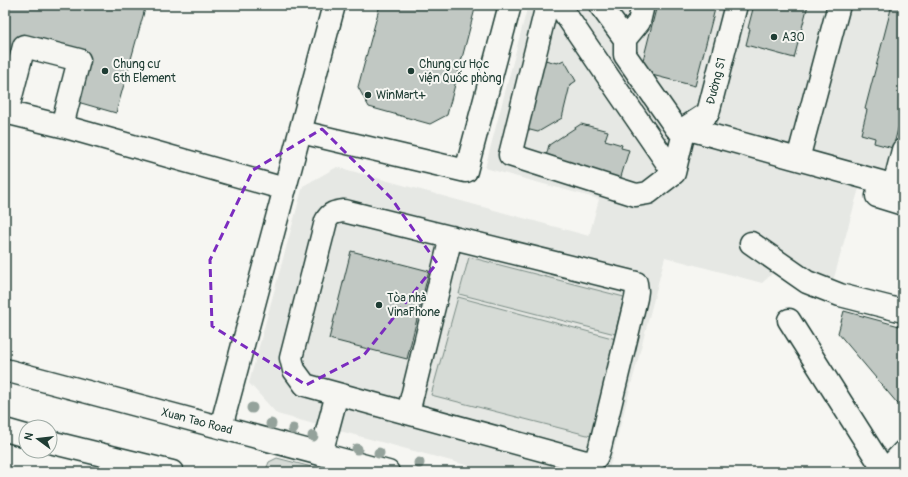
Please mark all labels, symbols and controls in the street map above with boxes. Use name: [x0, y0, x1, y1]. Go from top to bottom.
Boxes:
place label: A30: [782, 30, 805, 45]
marker: A30: [769, 32, 779, 42]
street label: Đường S1: [703, 56, 730, 106]
place label: Chung cư 6th Element: [113, 57, 176, 86]
place label: Chung cư Học viện Quốc phòng: [418, 57, 502, 86]
marker: Chung cư 6th Element: [100, 66, 110, 76]
marker: Chung cư Học viện Quốc phòng: [406, 66, 416, 76]
place label: WinMart+: [376, 88, 426, 103]
marker: WinMart+: [363, 90, 373, 100]
place label: Tòa nhà VinaPhone: [387, 291, 440, 320]
marker: Tòa nhà VinaPhone: [374, 300, 384, 310]
street label: Xuan Tao Road: [160, 405, 234, 438]
north arrow: [18, 419, 58, 459]
text: N: [22, 431, 36, 442]

